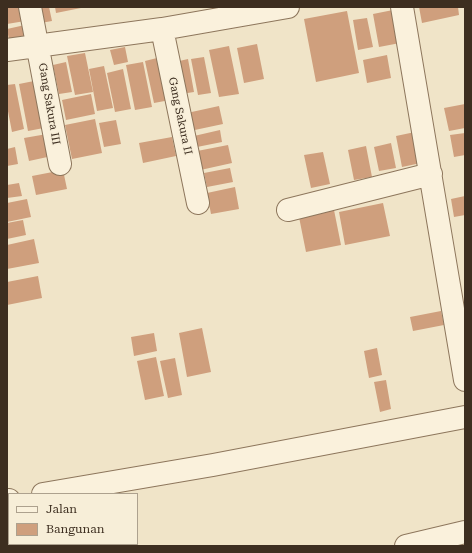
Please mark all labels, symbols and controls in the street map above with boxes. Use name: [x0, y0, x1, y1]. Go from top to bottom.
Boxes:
street label: Gang Sakura III: [35, 62, 63, 146]
street label: Gang Sakura II: [165, 76, 195, 156]
legend: [8, 493, 138, 545]
text: Jalan: [46, 502, 77, 516]
text: Bangunan: [46, 522, 105, 536]

